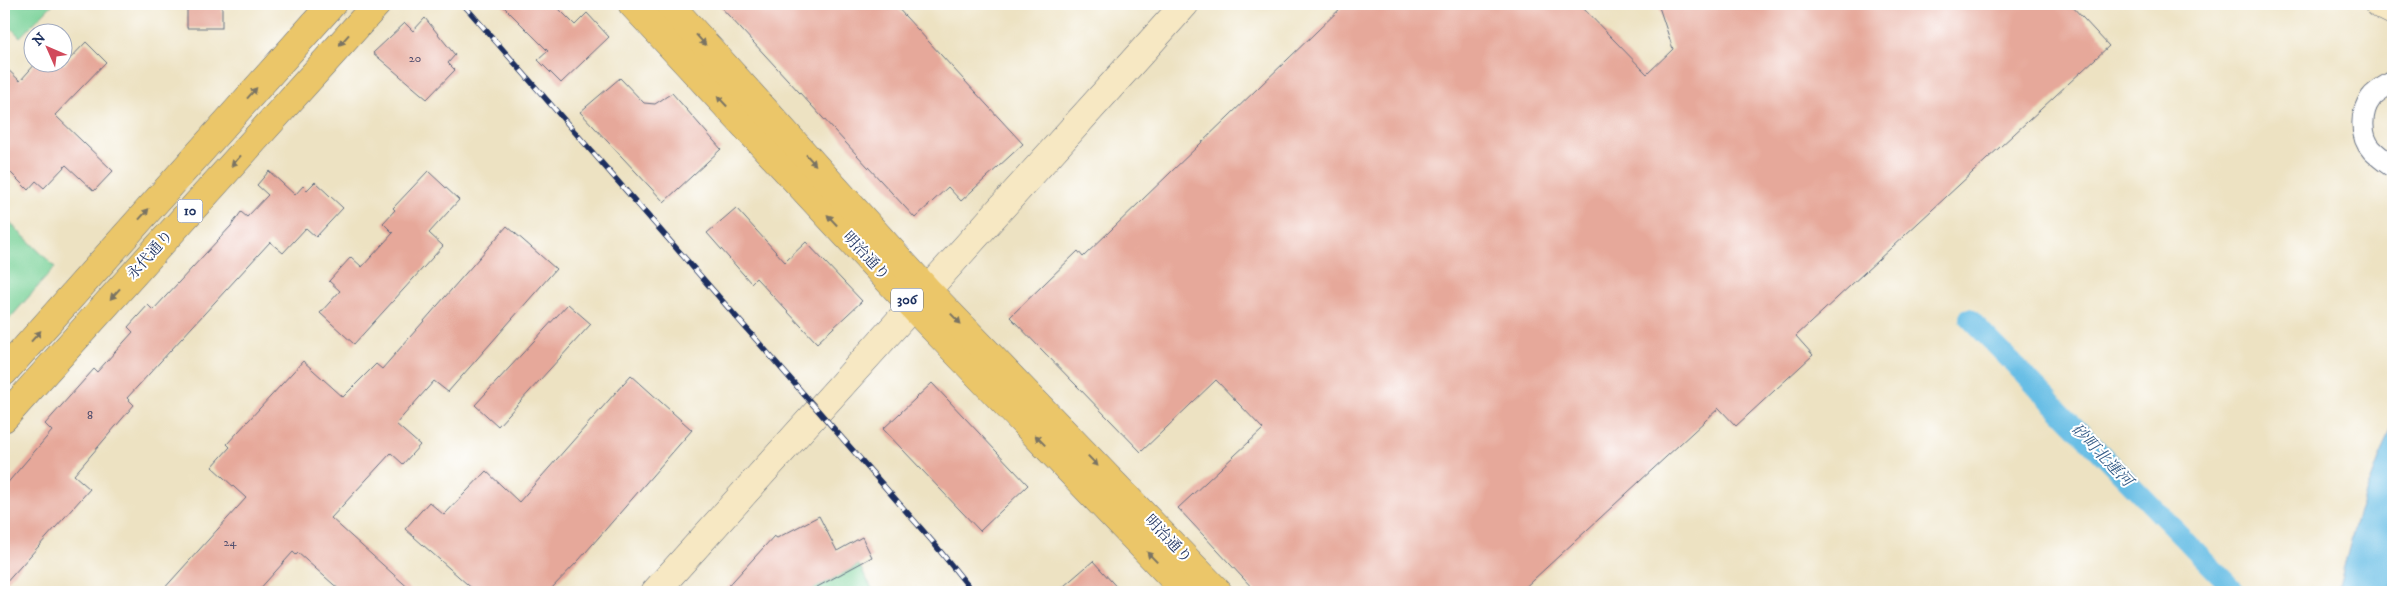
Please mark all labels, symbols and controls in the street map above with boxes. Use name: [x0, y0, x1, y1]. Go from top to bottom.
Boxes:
north arrow: [22, 22, 72, 72]
text: N: [29, 29, 50, 50]
one-way arrow: [339, 33, 350, 46]
one-way arrow: [695, 33, 707, 45]
house number: 20: [409, 51, 421, 66]
one-way arrow: [246, 87, 257, 99]
one-way arrow: [716, 95, 728, 107]
one-way arrow: [230, 154, 242, 166]
one-way arrow: [805, 154, 816, 167]
road number: 10: [178, 200, 202, 222]
one-way arrow: [138, 209, 150, 221]
one-way arrow: [826, 214, 838, 226]
street label: 永代通り: [123, 226, 177, 284]
street label: 明治通り: [839, 228, 893, 284]
one-way arrow: [109, 288, 121, 300]
road number: 306: [891, 288, 923, 312]
one-way arrow: [949, 313, 961, 325]
one-way arrow: [30, 330, 42, 342]
house number: 8: [87, 408, 93, 423]
water label: 砂町北運河: [2067, 419, 2139, 493]
one-way arrow: [1034, 434, 1046, 446]
one-way arrow: [1087, 455, 1099, 467]
street label: 明治通り: [1140, 511, 1196, 567]
house number: 24: [224, 535, 237, 550]
one-way arrow: [1146, 551, 1158, 563]

